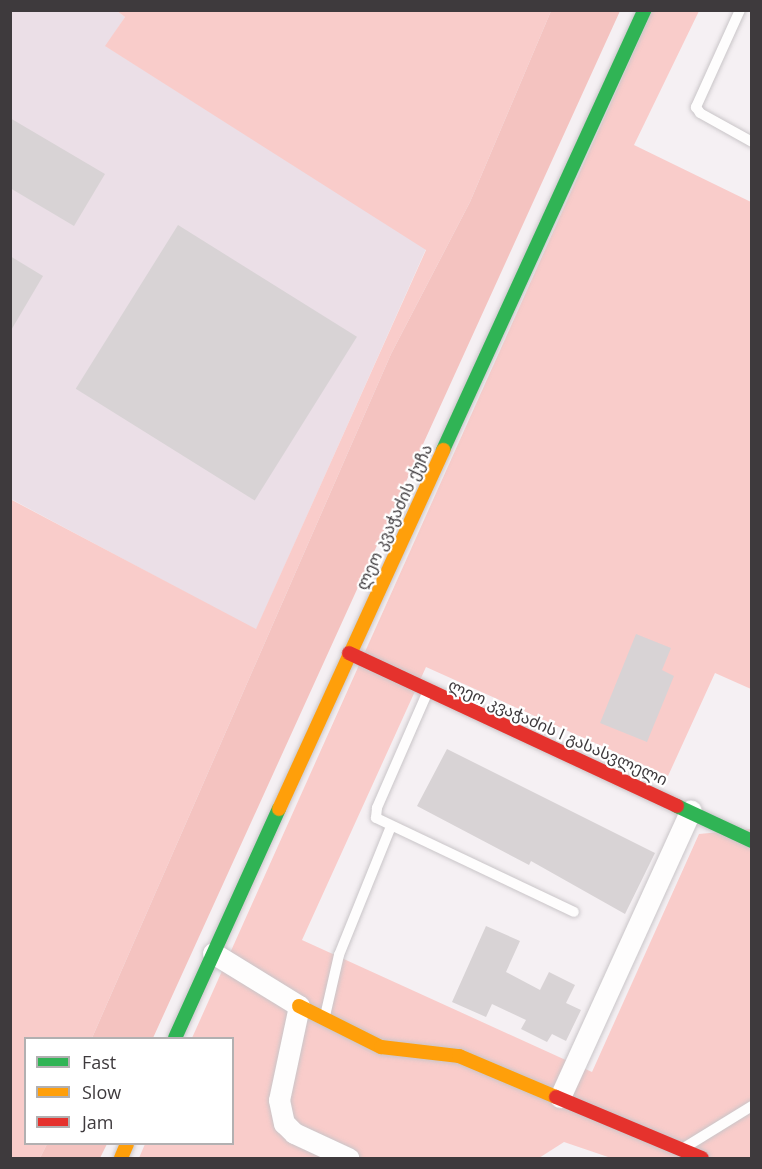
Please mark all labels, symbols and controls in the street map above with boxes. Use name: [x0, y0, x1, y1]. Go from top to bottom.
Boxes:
street label: ლეო კვაჭაძის ქუჩა: [352, 441, 436, 593]
street label: ლეო კვაჭაძის I გასასვლელი: [445, 675, 671, 789]
legend: [24, 1037, 234, 1145]
text: Fast: [82, 1050, 116, 1074]
text: Slow: [82, 1080, 121, 1104]
text: Jam: [82, 1110, 114, 1134]

